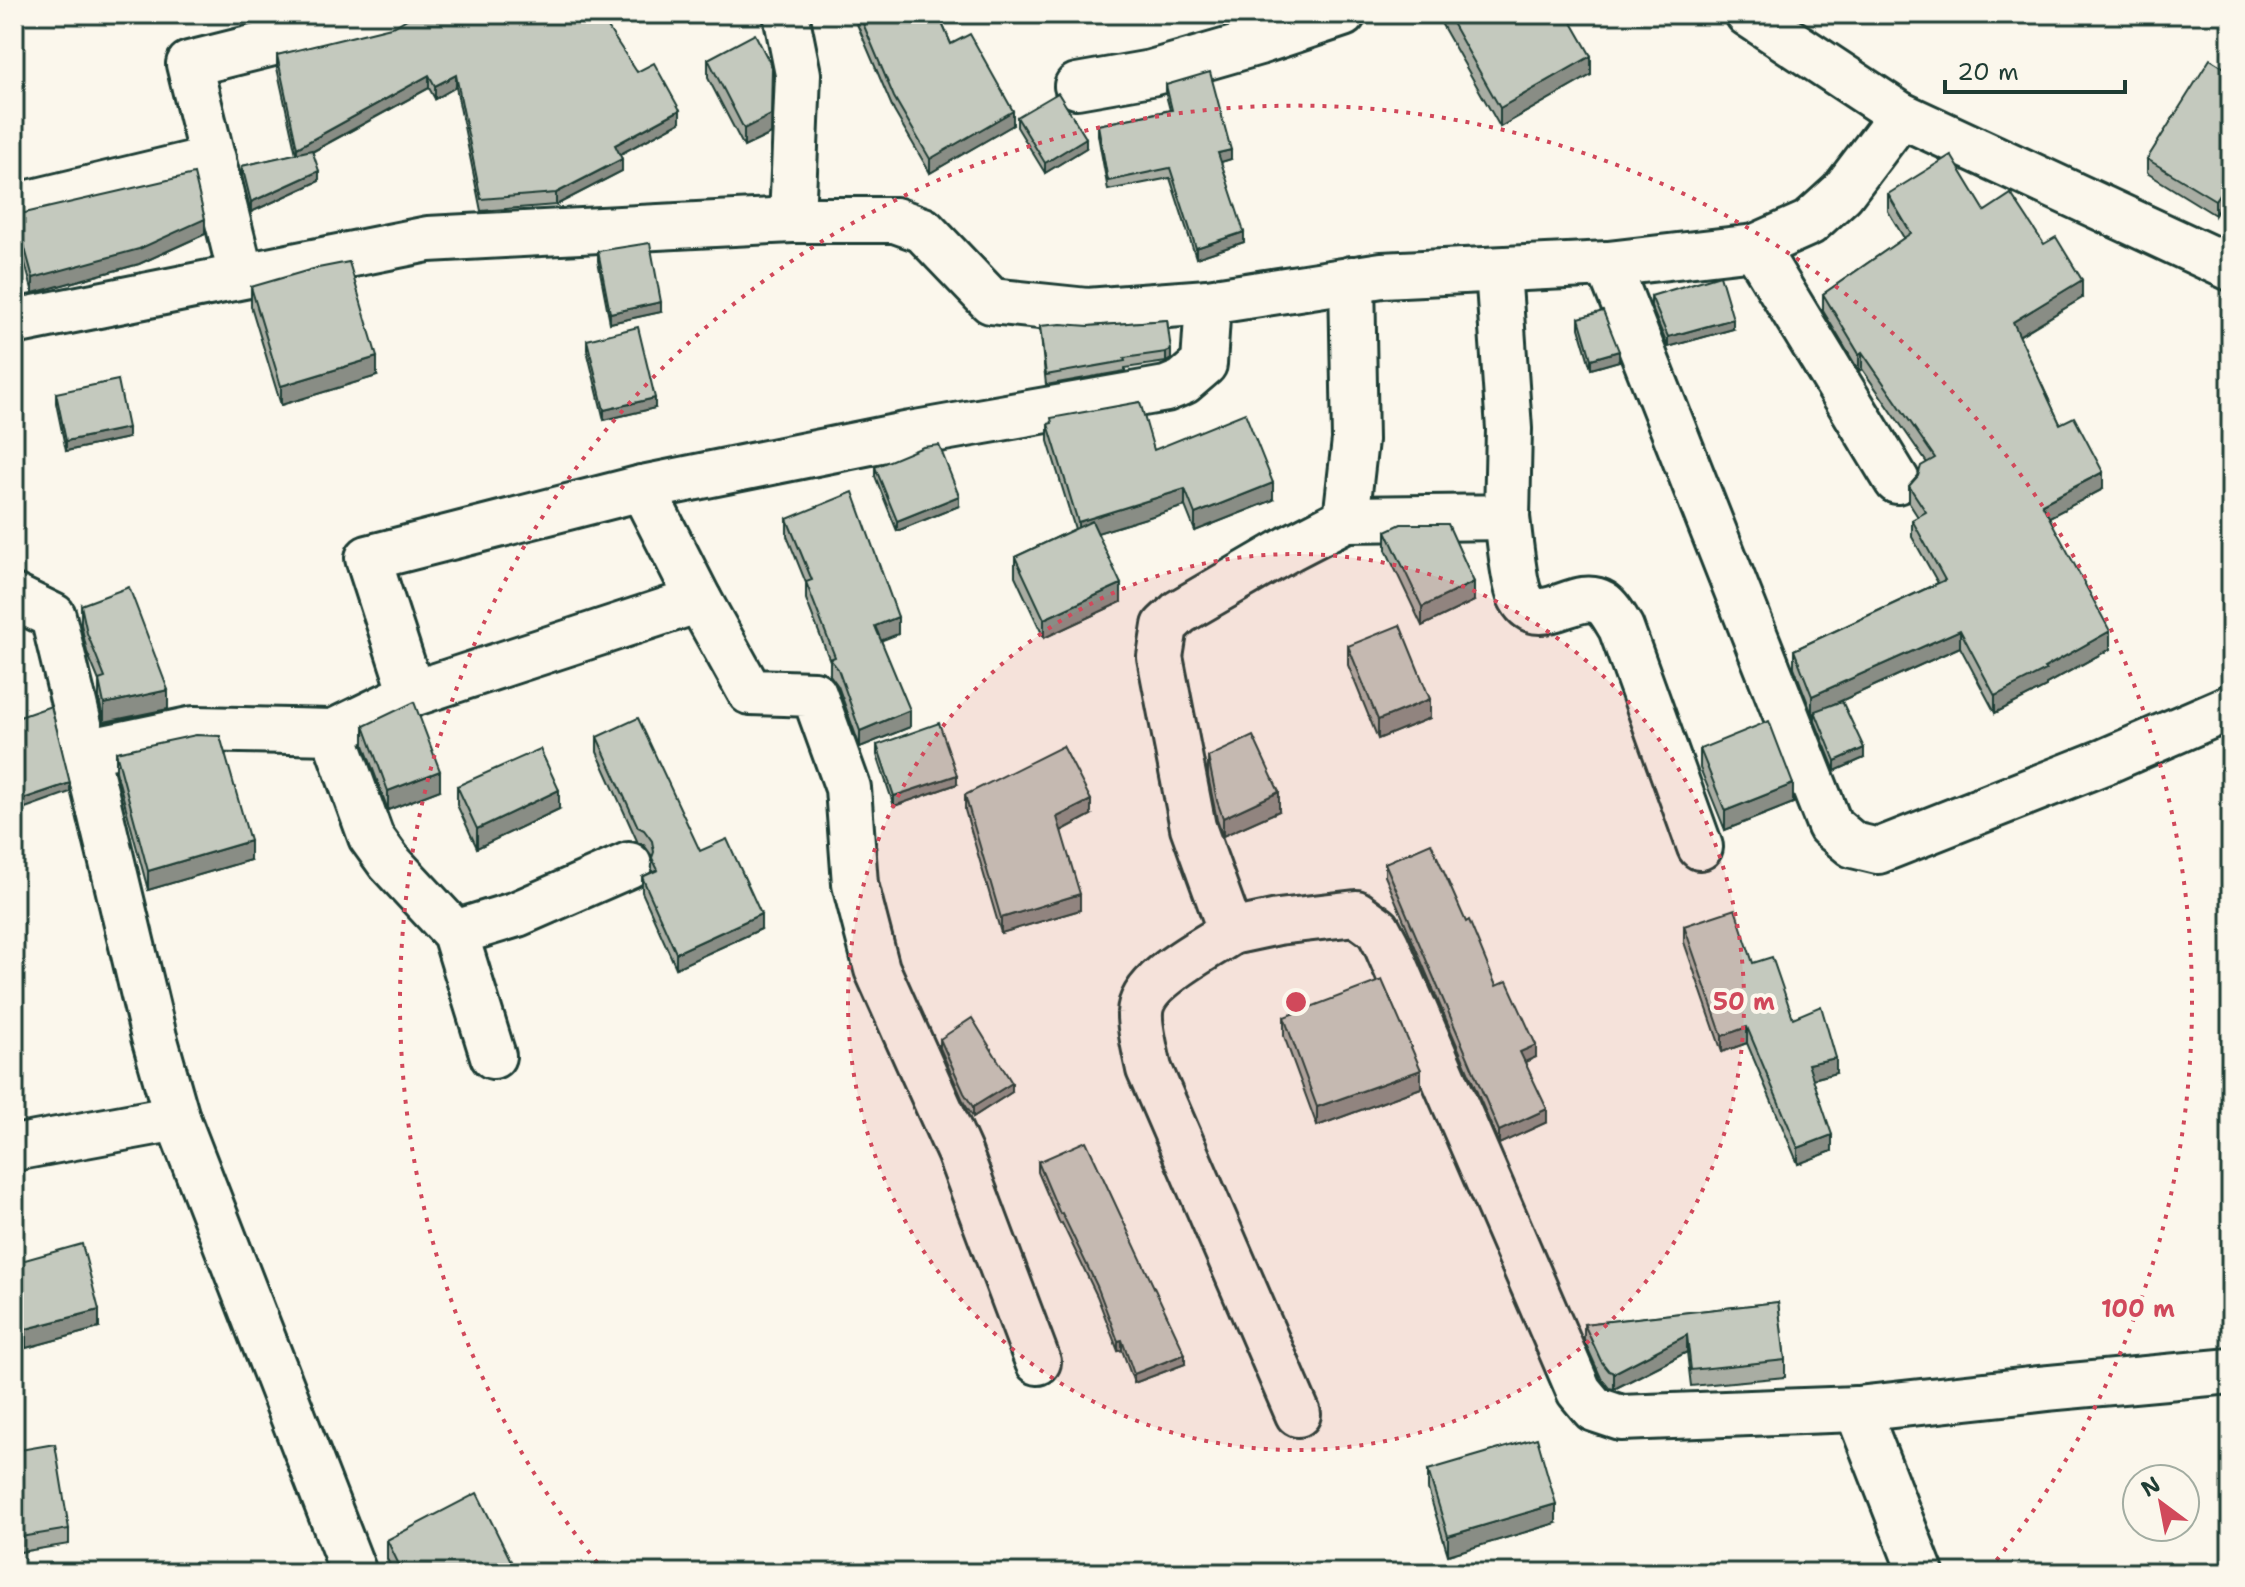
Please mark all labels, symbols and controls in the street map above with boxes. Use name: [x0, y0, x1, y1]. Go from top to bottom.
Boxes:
scale bar: [1945, 44, 2125, 94]
text: 20 m: [1957, 56, 2019, 88]
text: 50 m: [1713, 986, 1775, 1018]
centre of rings: [1282, 988, 1310, 1016]
text: 100 m: [2101, 1293, 2175, 1325]
north arrow: [2121, 1463, 2201, 1543]
text: N: [2136, 1470, 2166, 1503]

